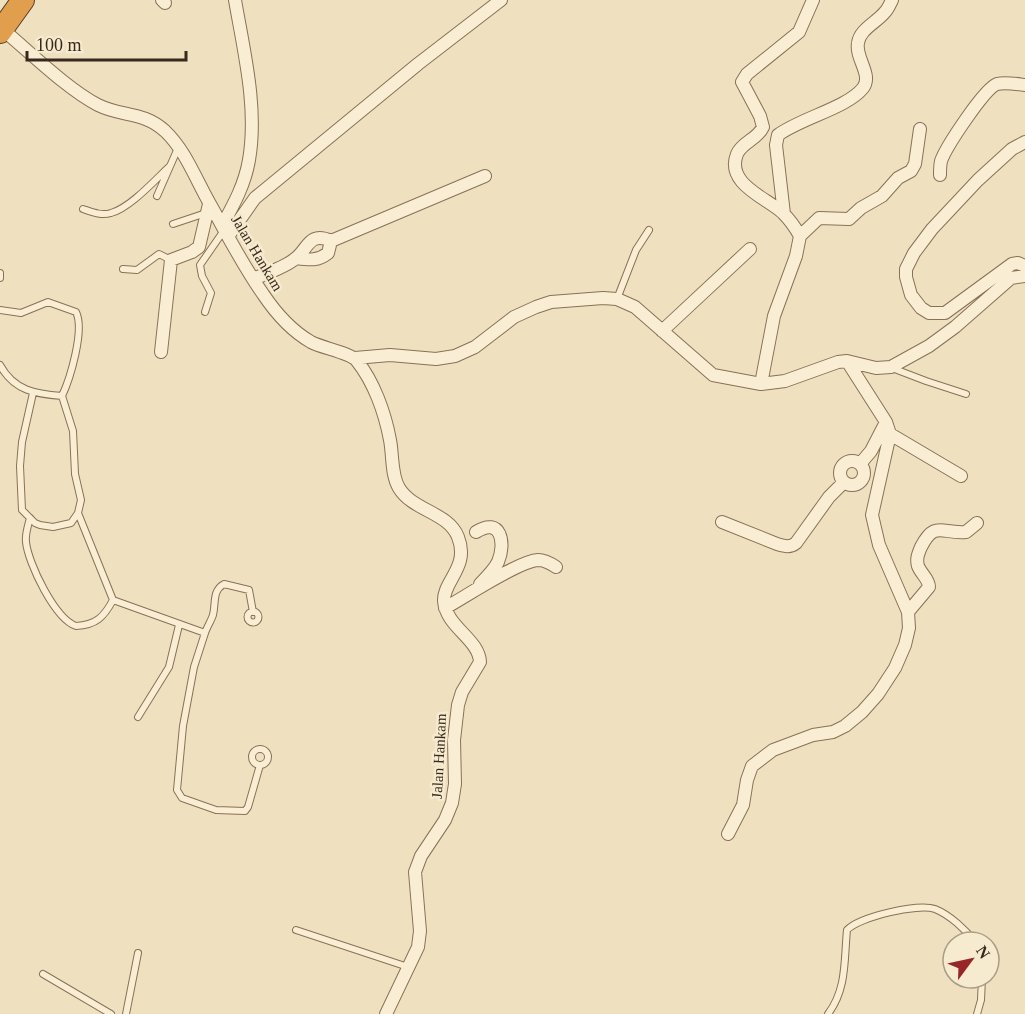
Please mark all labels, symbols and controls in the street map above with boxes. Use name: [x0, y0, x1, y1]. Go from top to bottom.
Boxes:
scale bar: [27, 24, 186, 62]
text: 100 m: [36, 35, 82, 55]
street label: Jalan Hankam: [228, 212, 286, 294]
street label: Jalan Hankam: [429, 713, 449, 799]
north arrow: [941, 930, 1001, 990]
text: N: [973, 943, 994, 962]

